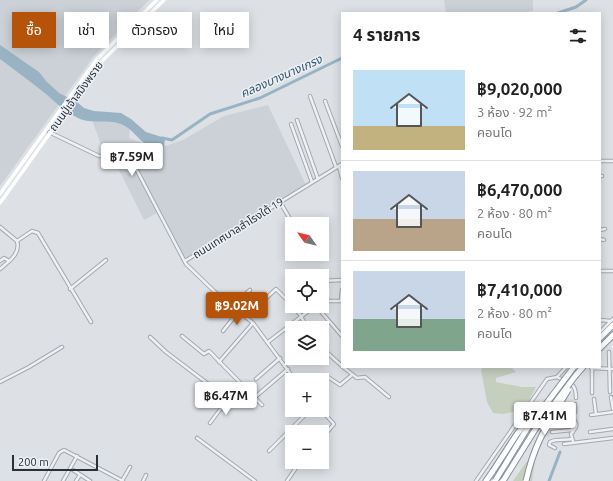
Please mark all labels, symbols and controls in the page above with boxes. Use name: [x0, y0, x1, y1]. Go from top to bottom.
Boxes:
chip: ซื้อ: [12, 12, 56, 48]
chip: เช่า: [64, 12, 109, 48]
chip: ตัวกรอง: [117, 12, 192, 48]
chip: ใหม่: [200, 12, 249, 48]
text: 4 รายการ: [353, 25, 420, 44]
icon: filters: [567, 25, 589, 47]
water label: คลองบางนางเกรง: [238, 52, 324, 100]
street label: ถนนปู่เจ้าสมิงพราย: [47, 59, 106, 134]
text: ฿9,020,000: [477, 79, 562, 98]
icon: home: [385, 86, 433, 134]
text: 3 ห้อง · 92 m²: [477, 105, 552, 119]
text: คอนโด: [477, 125, 512, 139]
pin: ฿7.59M: [99, 143, 165, 177]
text: ฿7.59M: [110, 149, 154, 163]
text: ฿6,470,000: [477, 180, 562, 199]
icon: home: [385, 187, 433, 235]
street label: ถนนเทศบาลสำโรงใต้ 19: [190, 195, 286, 261]
text: 2 ห้อง · 80 m²: [477, 206, 552, 220]
north arrow: [285, 217, 329, 261]
map controls: [285, 217, 329, 469]
text: คอนโด: [477, 226, 512, 240]
button: locate: [285, 269, 329, 313]
text: ฿7,410,000: [477, 280, 562, 299]
icon: home: [385, 287, 433, 335]
pin: ฿9.02M: [204, 292, 270, 326]
text: ฿9.02M: [215, 298, 259, 312]
text: 2 ห้อง · 80 m²: [477, 306, 552, 320]
button: layers: [285, 321, 329, 365]
text: คอนโด: [477, 326, 512, 340]
button: +: [285, 373, 329, 417]
pin: ฿6.47M: [193, 382, 259, 416]
text: ฿6.47M: [204, 388, 248, 402]
pin: ฿7.41M: [512, 402, 578, 436]
text: ฿7.41M: [523, 408, 567, 422]
button: −: [285, 425, 329, 469]
scale bar: [12, 453, 98, 472]
text: 200 m: [18, 456, 49, 468]

